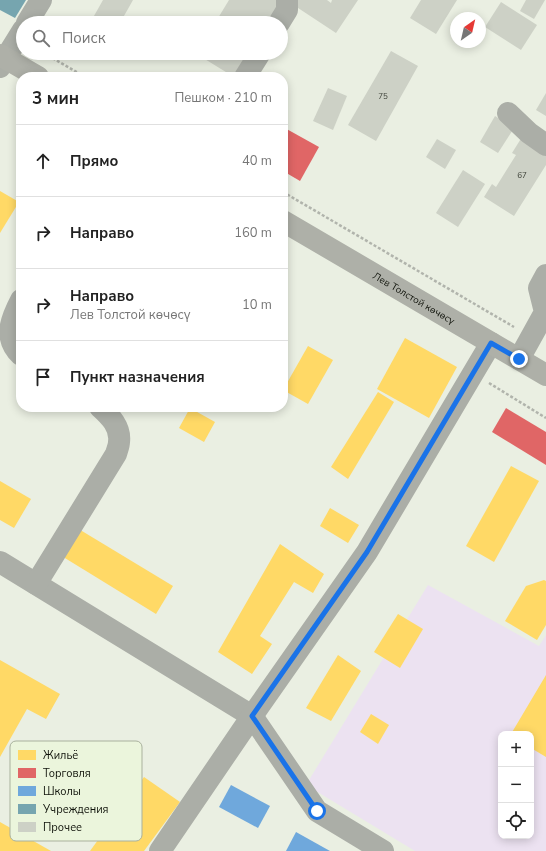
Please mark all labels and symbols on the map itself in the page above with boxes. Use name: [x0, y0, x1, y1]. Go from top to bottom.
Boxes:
north arrow: [450, 12, 486, 48]
house number: 75: [378, 91, 388, 102]
house number: 67: [517, 170, 527, 181]
street label: Лев Толстой көчөсү: [370, 269, 458, 329]
route end: [510, 350, 528, 368]
legend: [10, 741, 142, 841]
text: Жильё: [43, 748, 78, 763]
text: Торговля: [43, 766, 91, 781]
text: Школы: [43, 784, 81, 799]
text: Учреждения: [42, 802, 109, 817]
route start: [308, 802, 326, 820]
text: Прочее: [43, 820, 82, 835]

